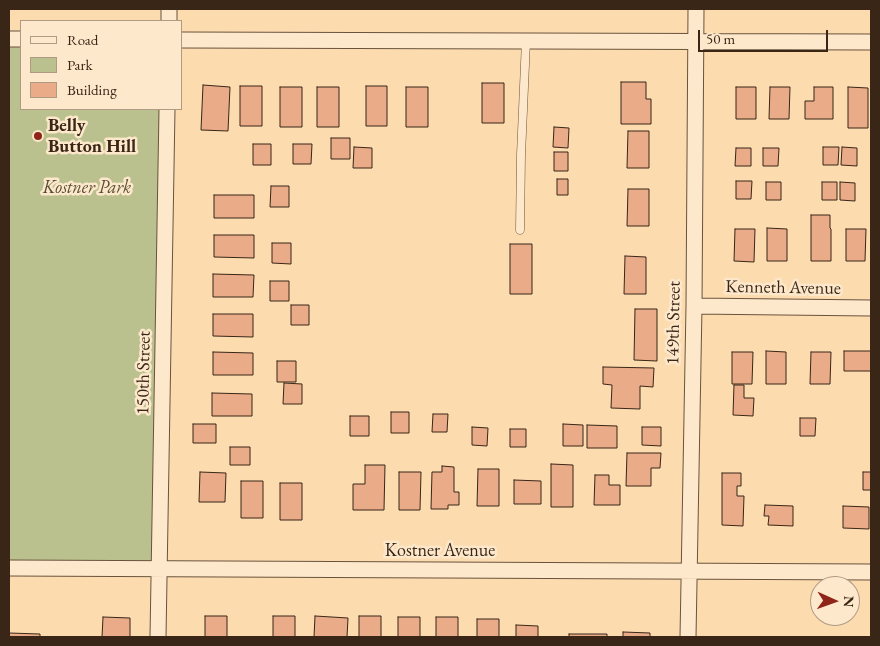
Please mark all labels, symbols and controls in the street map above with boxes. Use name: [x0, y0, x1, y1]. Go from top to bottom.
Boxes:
legend: [20, 20, 182, 110]
scale bar: [700, 20, 830, 52]
text: 50 m: [706, 29, 735, 48]
text: Road: [67, 30, 98, 49]
text: Park: [67, 55, 93, 74]
text: Building: [67, 80, 117, 99]
place label: Belly Button Hill: [48, 115, 136, 158]
marker: Belly Button Hill: [32, 130, 44, 142]
park label: Kostner Park: [43, 177, 131, 199]
street label: Kenneth Avenue: [725, 276, 841, 300]
street label: 149th Street: [662, 281, 686, 365]
street label: 150th Street: [132, 331, 156, 415]
street label: Kostner Avenue: [385, 540, 495, 562]
north arrow: [810, 576, 860, 626]
text: N: [840, 596, 858, 607]

